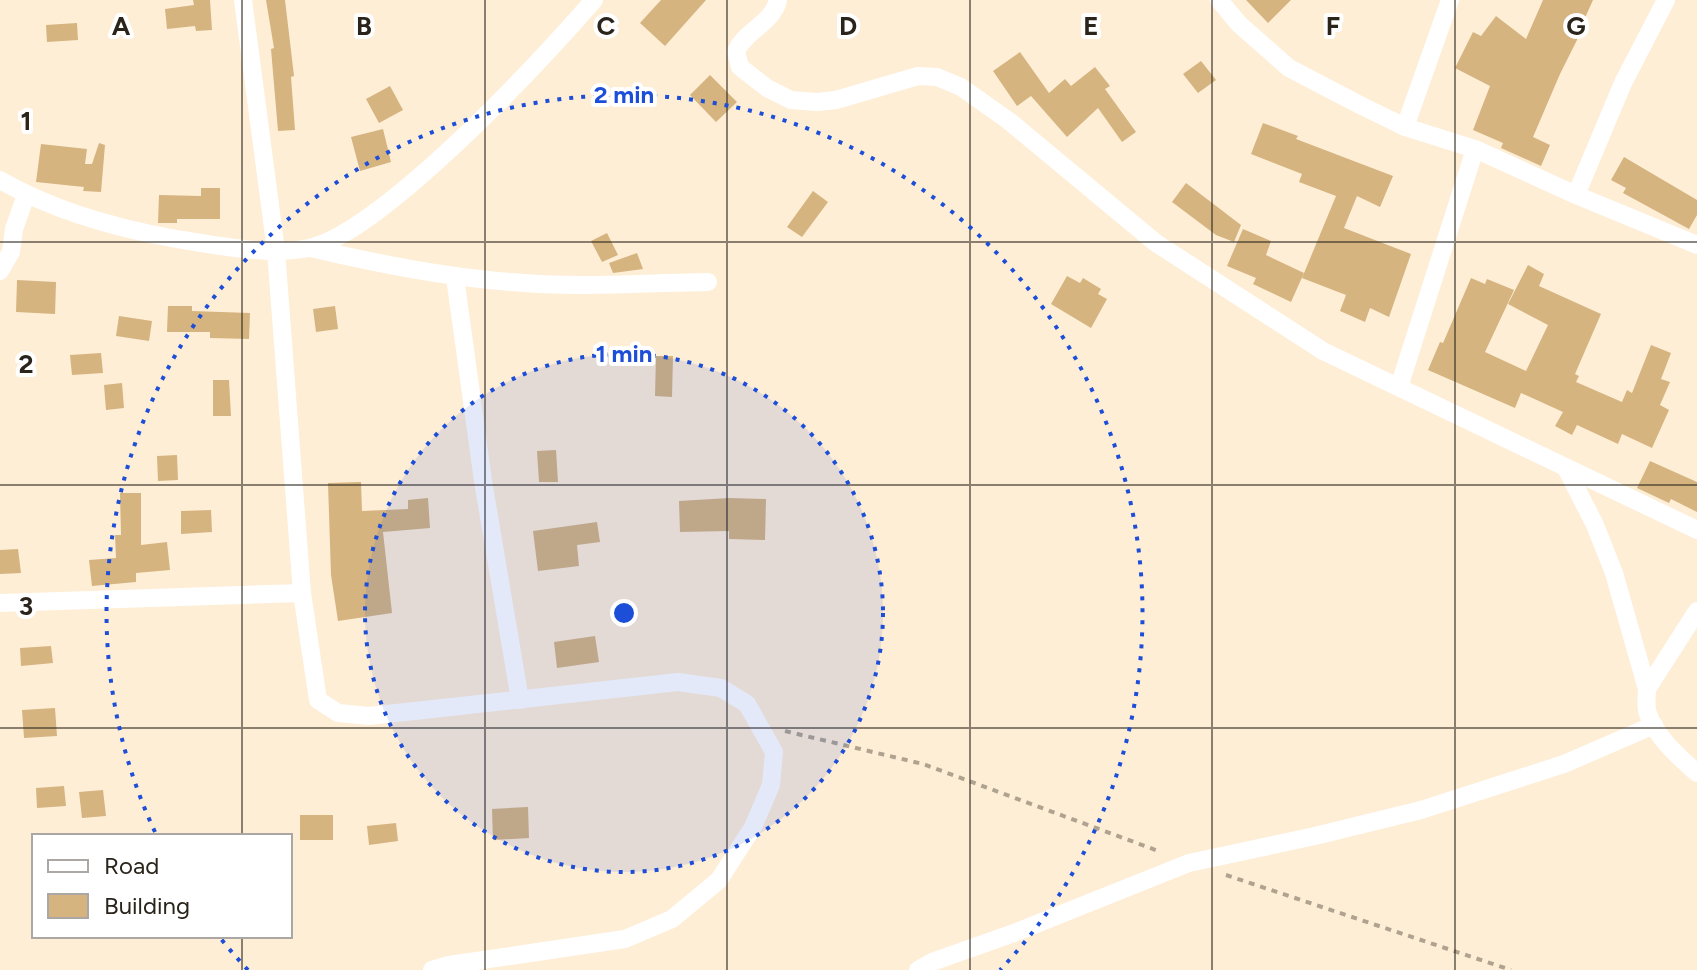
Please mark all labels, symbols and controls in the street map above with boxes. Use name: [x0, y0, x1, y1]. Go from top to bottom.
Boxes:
text: A: [112, 10, 131, 42]
text: B: [356, 10, 372, 42]
text: C: [597, 10, 616, 42]
text: D: [839, 10, 857, 42]
text: E: [1083, 10, 1099, 42]
text: F: [1326, 10, 1340, 42]
text: G: [1566, 10, 1586, 42]
text: 2 min: [594, 80, 654, 109]
text: 1: [21, 105, 31, 137]
text: 1 min: [596, 339, 652, 368]
text: 2: [18, 348, 34, 380]
text: 3: [19, 590, 33, 622]
centre of rings: [610, 599, 638, 627]
legend: [32, 834, 292, 938]
text: Road: [104, 851, 159, 880]
text: Building: [104, 891, 190, 920]

